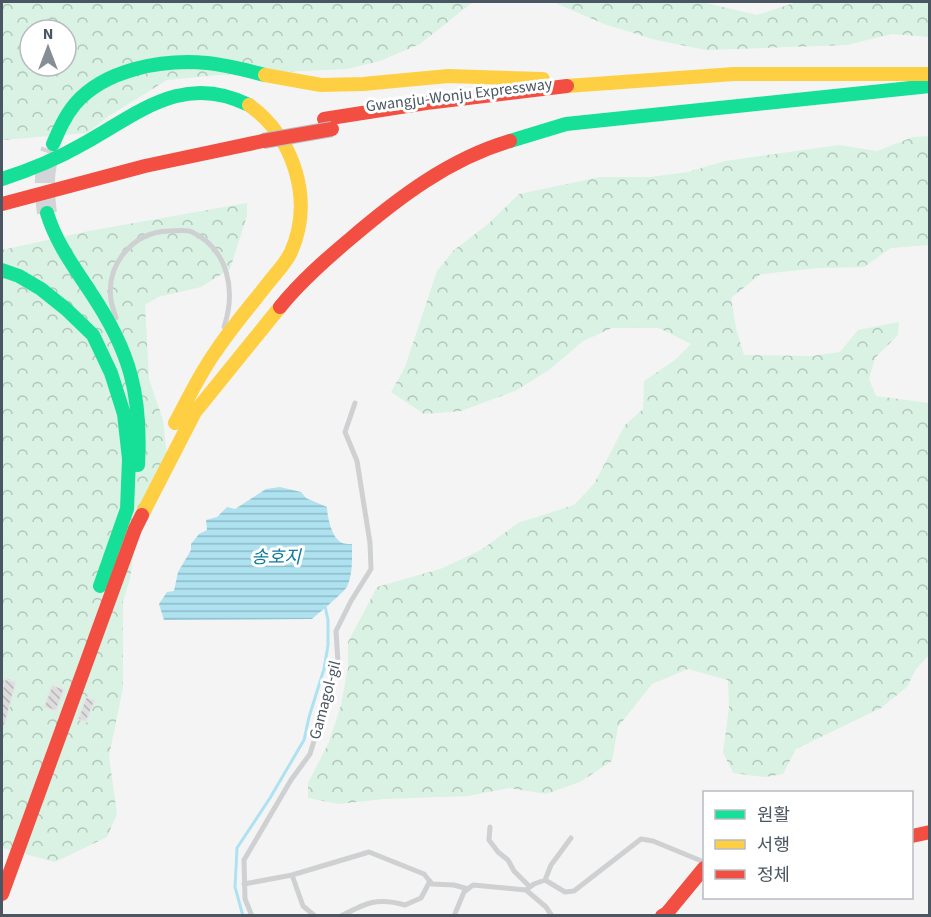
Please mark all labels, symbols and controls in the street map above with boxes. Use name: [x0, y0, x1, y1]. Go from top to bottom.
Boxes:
north arrow: [18, 18, 78, 78]
text: N: [43, 23, 53, 45]
street label: Gwangju-Wonju Expressway: [365, 73, 554, 117]
water label: 송호지: [251, 545, 302, 570]
street label: Gamagol-gil: [304, 658, 346, 742]
legend: [703, 791, 913, 899]
text: 원활: [757, 803, 790, 828]
text: 서행: [757, 833, 790, 858]
text: 정체: [757, 863, 790, 888]

